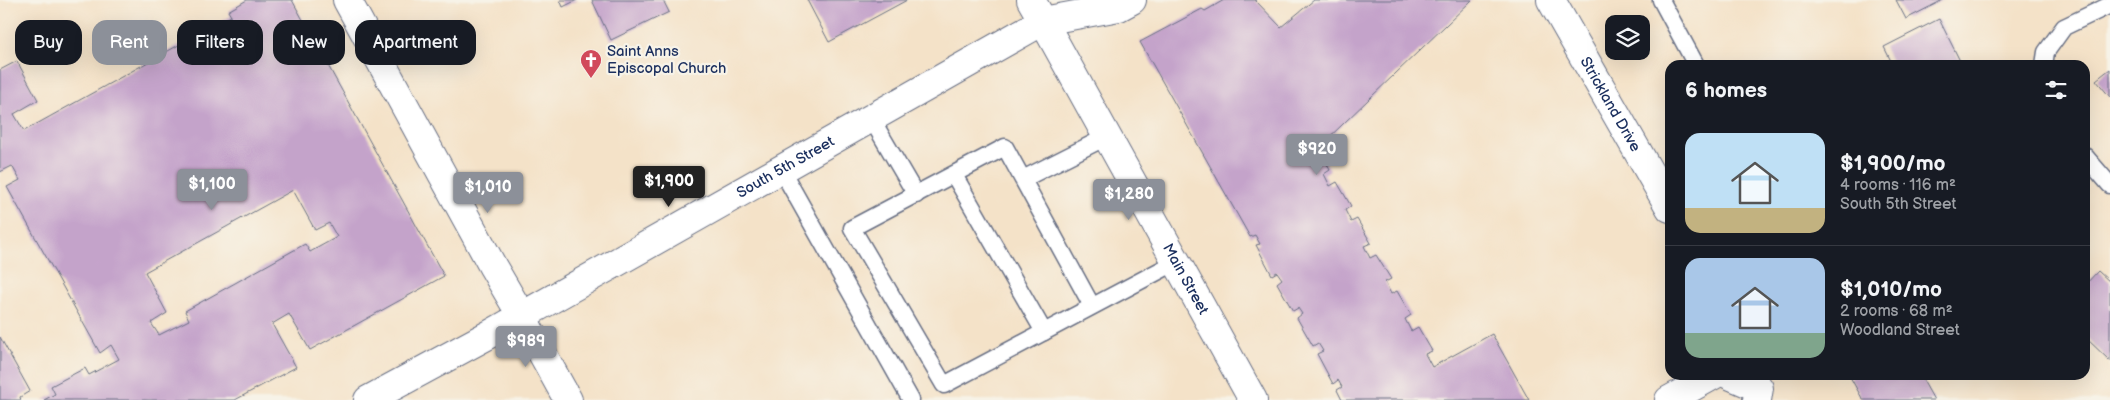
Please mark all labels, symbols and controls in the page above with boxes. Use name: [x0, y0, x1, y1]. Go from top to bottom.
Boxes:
map controls: [1605, 15, 1650, 60]
button: layers: [1605, 15, 1650, 60]
chip: Buy: [15, 20, 82, 65]
chip: Rent: [92, 20, 167, 65]
chip: Filters: [177, 20, 263, 65]
chip: New: [273, 20, 345, 65]
chip: Apartment: [355, 20, 476, 65]
place label: Saint Anns Episcopal Church: [607, 42, 726, 78]
church icon: Saint Anns Episcopal Church: [579, 48, 603, 79]
street label: Strickland Drive: [1576, 54, 1645, 155]
icon: filters: [2042, 76, 2070, 104]
text: 6 homes: [1685, 78, 1767, 103]
street label: South 5th Street: [733, 132, 838, 203]
pin: $920: [1287, 134, 1347, 176]
text: $920: [1297, 140, 1337, 159]
text: $1,900/mo: [1840, 151, 1946, 176]
icon: home: [1725, 153, 1785, 213]
pin: $1,900: [628, 166, 710, 208]
pin: $1,100: [171, 168, 253, 211]
pin: $1,010: [447, 172, 529, 214]
text: $1,900: [644, 172, 694, 191]
text: $1,100: [188, 175, 236, 194]
text: 4 rooms · 116 m²: [1840, 176, 1956, 195]
text: $1,010: [464, 178, 512, 197]
pin: $1,280: [1088, 178, 1170, 221]
text: $1,280: [1104, 185, 1154, 204]
text: South 5th Street: [1840, 195, 1956, 214]
street label: Main Street: [1158, 240, 1213, 318]
text: $1,010/mo: [1840, 277, 1942, 302]
icon: home: [1725, 278, 1785, 338]
text: 2 rooms · 68 m²: [1840, 302, 1953, 321]
text: Woodland Street: [1840, 321, 1960, 340]
pin: $989: [496, 326, 556, 368]
text: $989: [507, 332, 545, 351]

